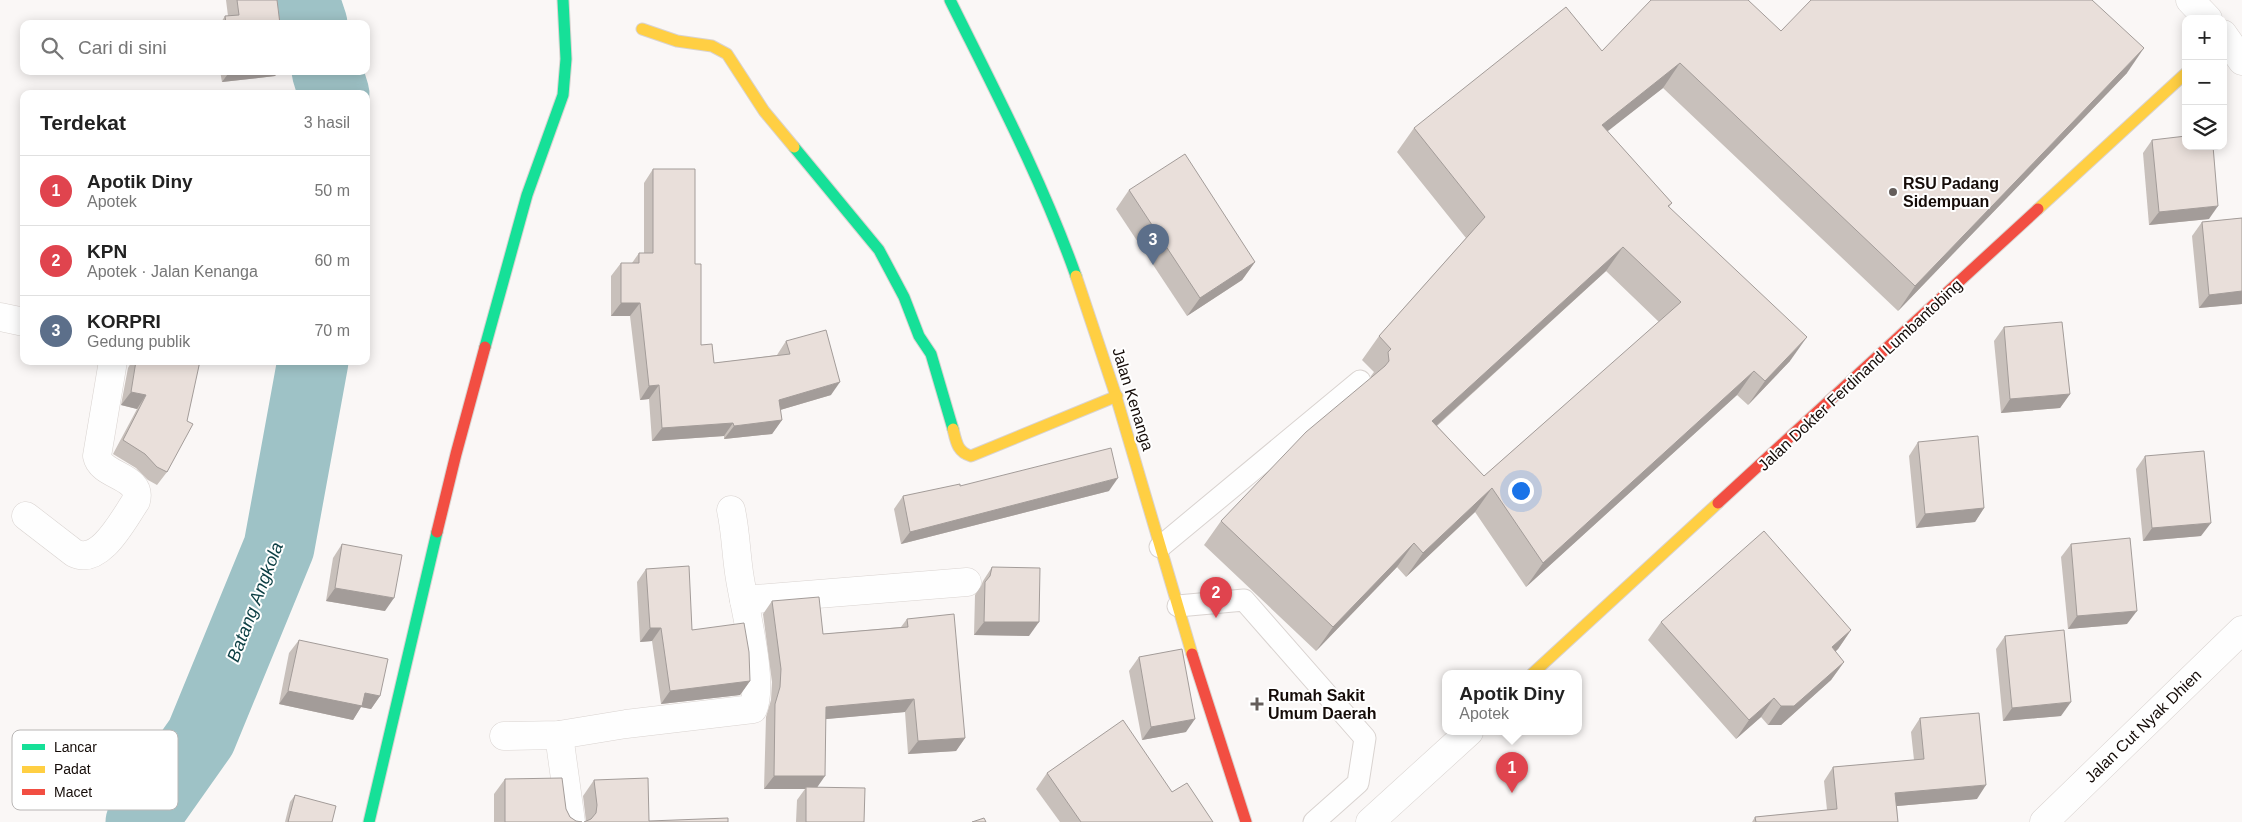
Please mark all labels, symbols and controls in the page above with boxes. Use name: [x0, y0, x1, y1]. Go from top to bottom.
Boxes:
map controls: [2182, 15, 2227, 150]
button: +: [2182, 15, 2227, 60]
search box: [20, 20, 370, 75]
icon: search: [38, 34, 66, 62]
text: Cari di sini: [78, 37, 167, 58]
button: −: [2182, 60, 2227, 105]
button: layers: [2182, 105, 2227, 150]
text: Terdekat: [40, 111, 126, 134]
text: 3 hasil: [304, 114, 350, 131]
text: Apotik Diny: [87, 171, 193, 192]
place label: RSU Padang Sidempuan: [1903, 175, 1999, 210]
text: 1: [52, 182, 60, 199]
text: 50 m: [314, 182, 350, 199]
marker: RSU Padang Sidempuan: [1887, 186, 1899, 198]
text: Apotek: [87, 193, 137, 210]
pin: 3: [1137, 224, 1169, 265]
text: KPN: [87, 241, 127, 262]
text: 2: [52, 252, 60, 269]
text: 60 m: [314, 252, 350, 269]
text: Apotek · Jalan Kenanga: [87, 263, 258, 280]
street label: Jalan Dokter Ferdinand Lumbantobing: [1755, 276, 1965, 474]
text: KORPRI: [87, 311, 161, 332]
text: 3: [52, 322, 60, 339]
text: 70 m: [314, 322, 350, 339]
text: Gedung publik: [87, 333, 190, 350]
street label: Jalan Kenanga: [1109, 345, 1157, 453]
your location: [1508, 478, 1534, 504]
water label: Batang Angkola: [223, 539, 287, 665]
pin: 2: [1200, 577, 1232, 618]
street label: Jalan Cut Nyak Dhien: [2081, 666, 2205, 786]
popup: [1442, 670, 1582, 735]
text: Apotik Diny: [1459, 683, 1565, 704]
place label: Rumah Sakit Umum Daerah: [1268, 687, 1376, 722]
marker: Rumah Sakit Umum Daerah: [1250, 697, 1264, 711]
text: Apotek: [1459, 705, 1509, 722]
legend: [12, 730, 178, 810]
text: Lancar: [54, 739, 97, 755]
pin: 1: [1496, 752, 1528, 793]
text: Padat: [54, 761, 91, 777]
text: Macet: [54, 784, 92, 800]

